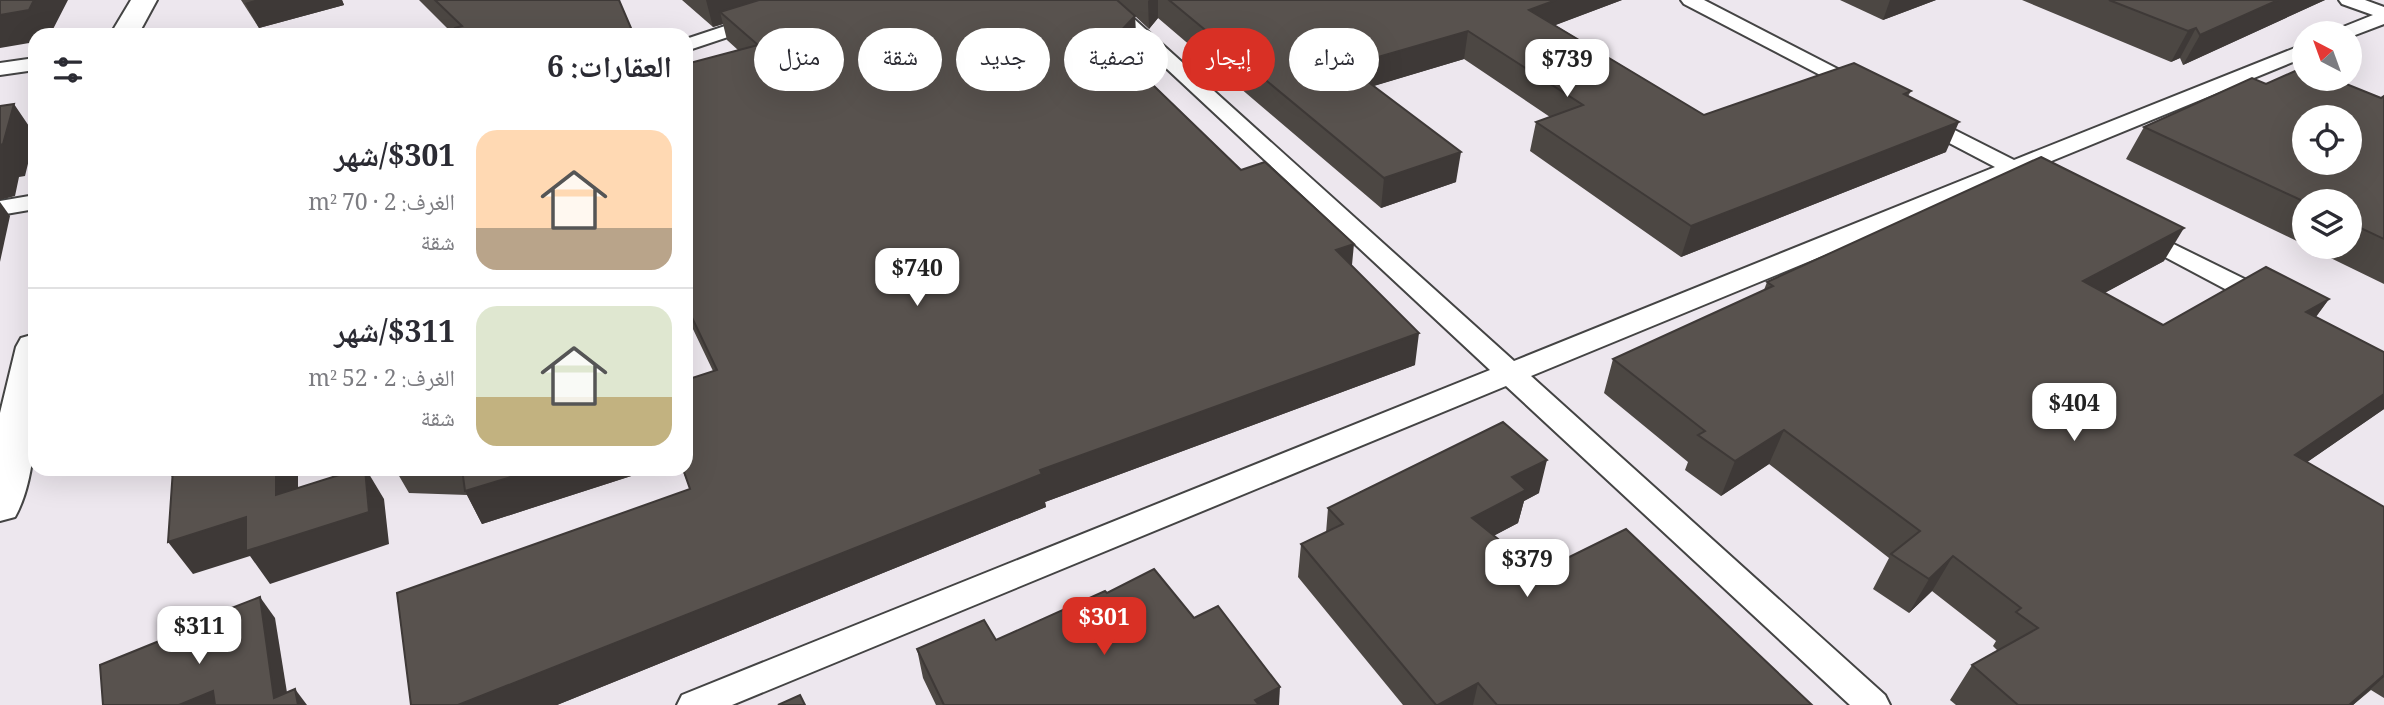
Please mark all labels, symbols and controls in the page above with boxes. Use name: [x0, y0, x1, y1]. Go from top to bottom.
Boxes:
north arrow: [2292, 21, 2362, 91]
map controls: [2292, 21, 2362, 259]
chip: منزل: [754, 28, 844, 91]
chip: شقة: [858, 28, 942, 91]
chip: جديد: [956, 28, 1050, 91]
chip: تصفية: [1064, 28, 1168, 91]
chip: إيجار: [1182, 28, 1275, 91]
chip: شراء: [1289, 28, 1379, 91]
pin: $739: [1526, 40, 1608, 99]
text: $739: [1541, 42, 1593, 82]
text: العقارات: 6: [547, 45, 672, 96]
icon: filters: [49, 51, 87, 89]
button: locate: [2292, 105, 2362, 175]
text: $301/شهر: [334, 134, 455, 185]
icon: home: [532, 158, 616, 242]
text: الغرف: 2 · 70 m²: [308, 185, 455, 225]
button: layers: [2292, 189, 2362, 259]
text: شقة: [421, 225, 455, 265]
pin: $740: [876, 248, 958, 308]
text: $740: [891, 251, 943, 291]
text: $311/شهر: [334, 310, 455, 361]
icon: home: [532, 334, 616, 418]
text: الغرف: 2 · 52 m²: [308, 361, 455, 401]
pin: $404: [2033, 384, 2115, 443]
text: $404: [2048, 386, 2100, 426]
text: شقة: [421, 401, 455, 441]
pin: $379: [1486, 540, 1568, 599]
text: $379: [1501, 542, 1553, 582]
pin: $301: [1063, 598, 1145, 657]
text: $301: [1078, 600, 1130, 640]
pin: $311: [158, 606, 240, 666]
text: $311: [173, 609, 225, 649]

